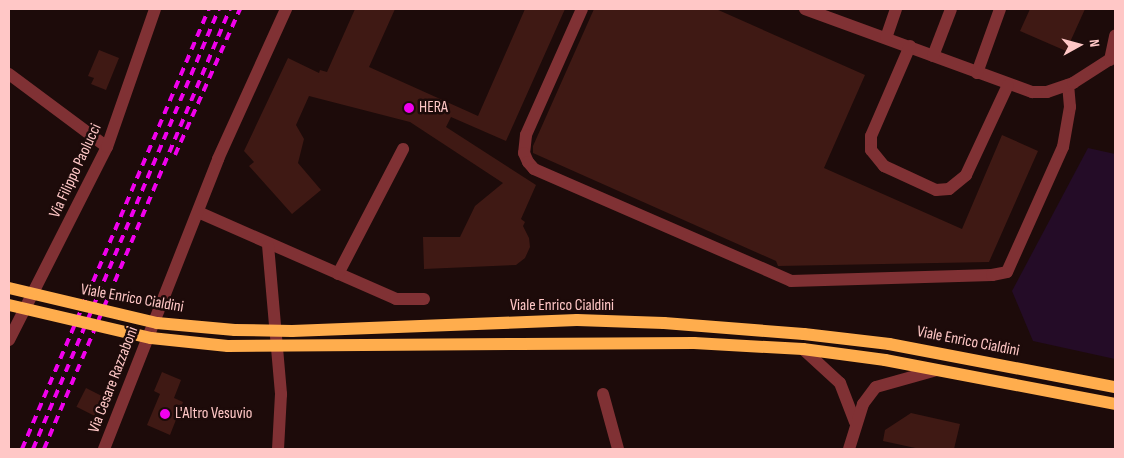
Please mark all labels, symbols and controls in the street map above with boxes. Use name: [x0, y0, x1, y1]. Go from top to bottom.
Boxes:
north arrow: [1054, 20, 1104, 70]
text: N: [1085, 38, 1103, 48]
place label: HERA: [419, 98, 448, 118]
marker: HERA: [403, 102, 415, 114]
street label: Via Filippo Paolucci: [46, 121, 106, 221]
street label: Viale Enrico Cialdini: [79, 281, 185, 317]
street label: Viale Enrico Cialdini: [510, 296, 614, 316]
street label: Viale Enrico Cialdini: [915, 323, 1021, 361]
street label: Via Cesare Razzaboni: [85, 324, 143, 436]
place label: L'Altro Vesuvio: [175, 404, 252, 424]
marker: L'Altro Vesuvio: [159, 408, 171, 420]

